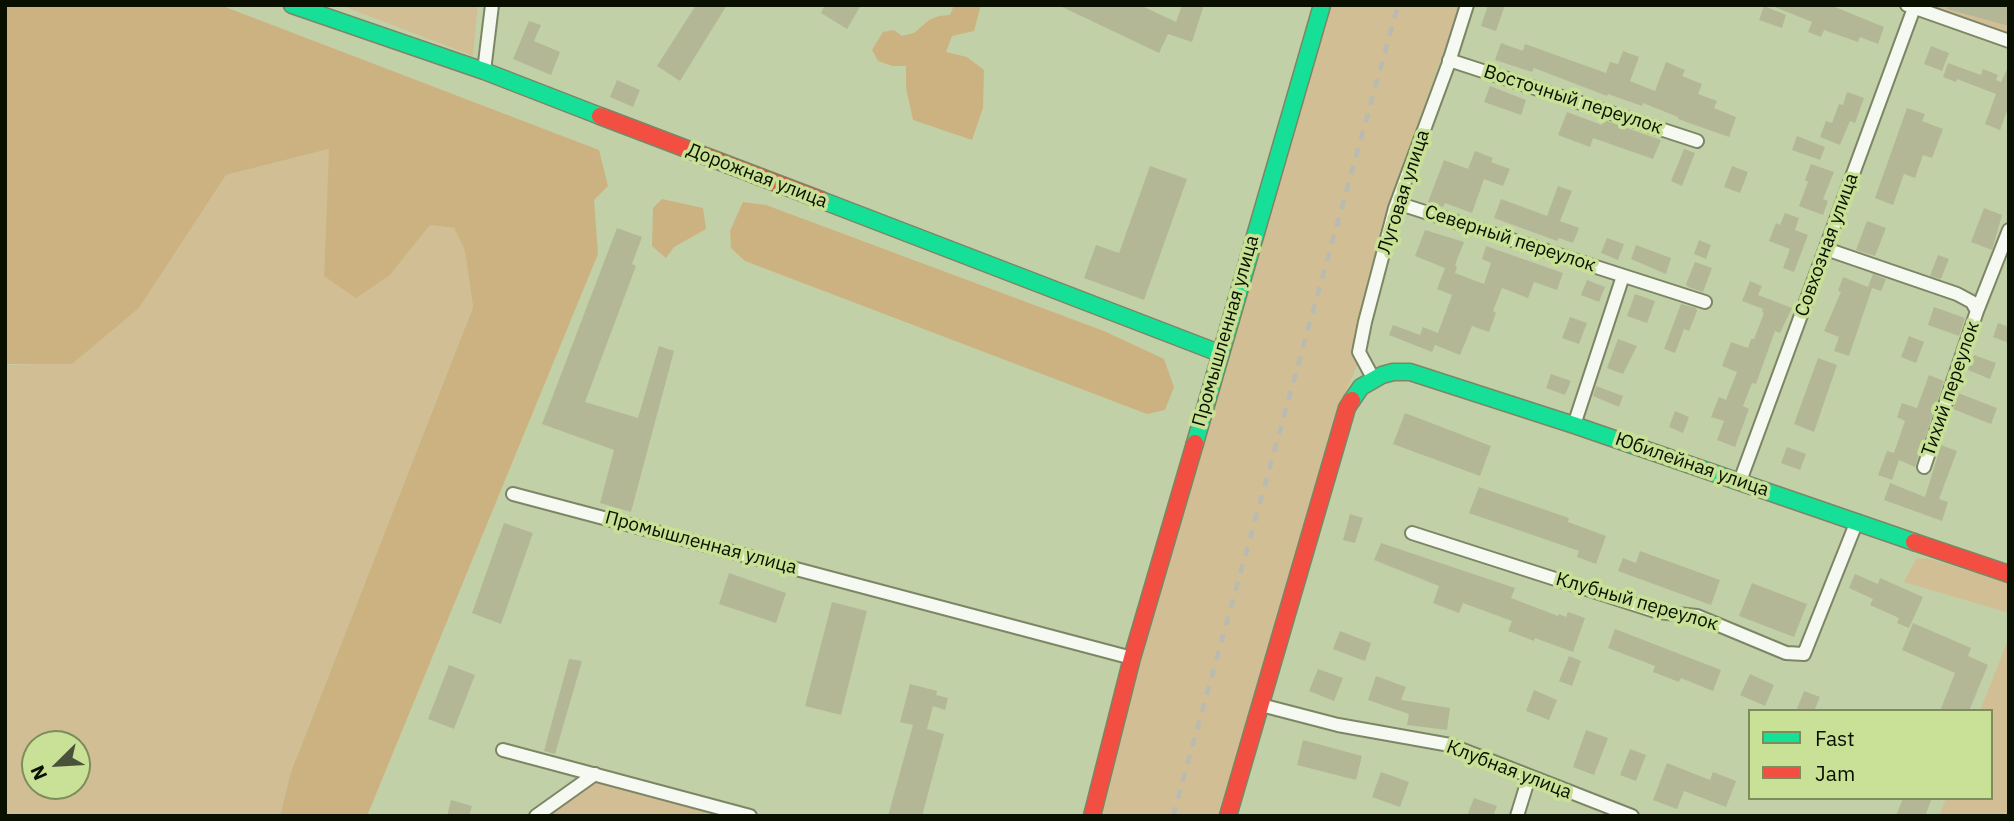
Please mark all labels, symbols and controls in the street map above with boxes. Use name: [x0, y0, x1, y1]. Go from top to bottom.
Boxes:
street label: Восточный переулок: [1481, 60, 1665, 140]
street label: Луговая улица: [1373, 127, 1435, 257]
street label: Дорожная улица: [683, 139, 831, 213]
street label: Совхозная улица: [1791, 170, 1863, 320]
street label: Северный переулок: [1422, 201, 1598, 277]
street label: Промышленная улица: [1188, 233, 1264, 429]
street label: Тихий переулок: [1917, 318, 1985, 460]
street label: Юбилейная улица: [1612, 428, 1772, 502]
street label: Промышленная улица: [602, 506, 800, 580]
street label: Клубный переулок: [1553, 568, 1721, 636]
legend: [1748, 709, 1993, 800]
text: Fast: [1815, 724, 1855, 752]
north arrow: [21, 730, 91, 800]
street label: Клубная улица: [1443, 736, 1575, 804]
text: Jam: [1815, 759, 1855, 787]
text: N: [25, 762, 52, 784]

